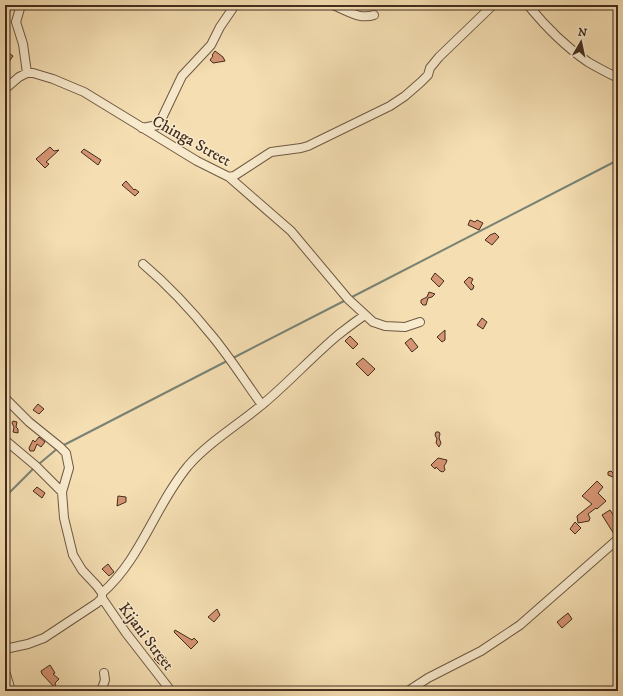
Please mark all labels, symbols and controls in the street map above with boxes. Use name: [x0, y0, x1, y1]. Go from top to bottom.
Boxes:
north arrow: [561, 22, 601, 62]
text: N: [577, 25, 588, 41]
street label: Chinga Street: [148, 111, 235, 171]
street label: Kijani Street: [114, 599, 178, 674]

